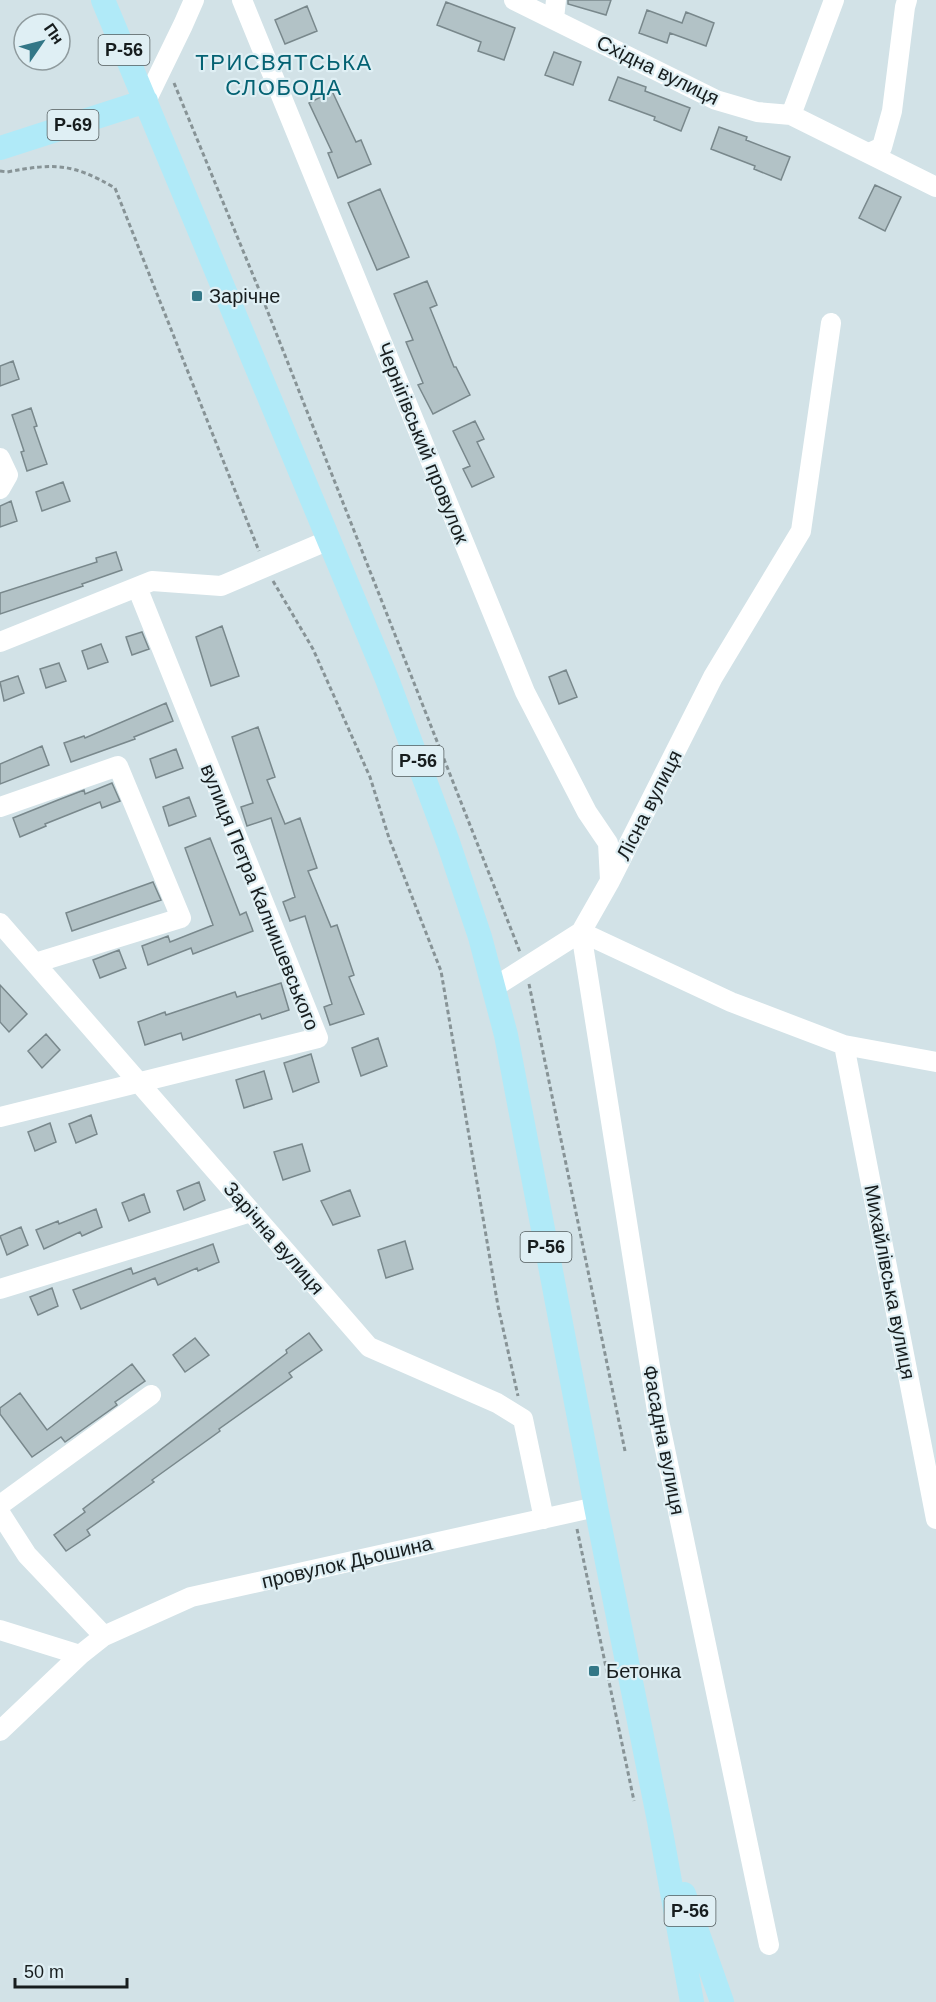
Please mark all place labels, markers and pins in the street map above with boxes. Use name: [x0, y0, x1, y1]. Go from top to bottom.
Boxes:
place label: Зарічне: [209, 285, 280, 307]
marker: Зарічне: [190, 289, 204, 303]
place label: Бетонка: [606, 1660, 682, 1682]
marker: Бетонка: [587, 1664, 601, 1678]

